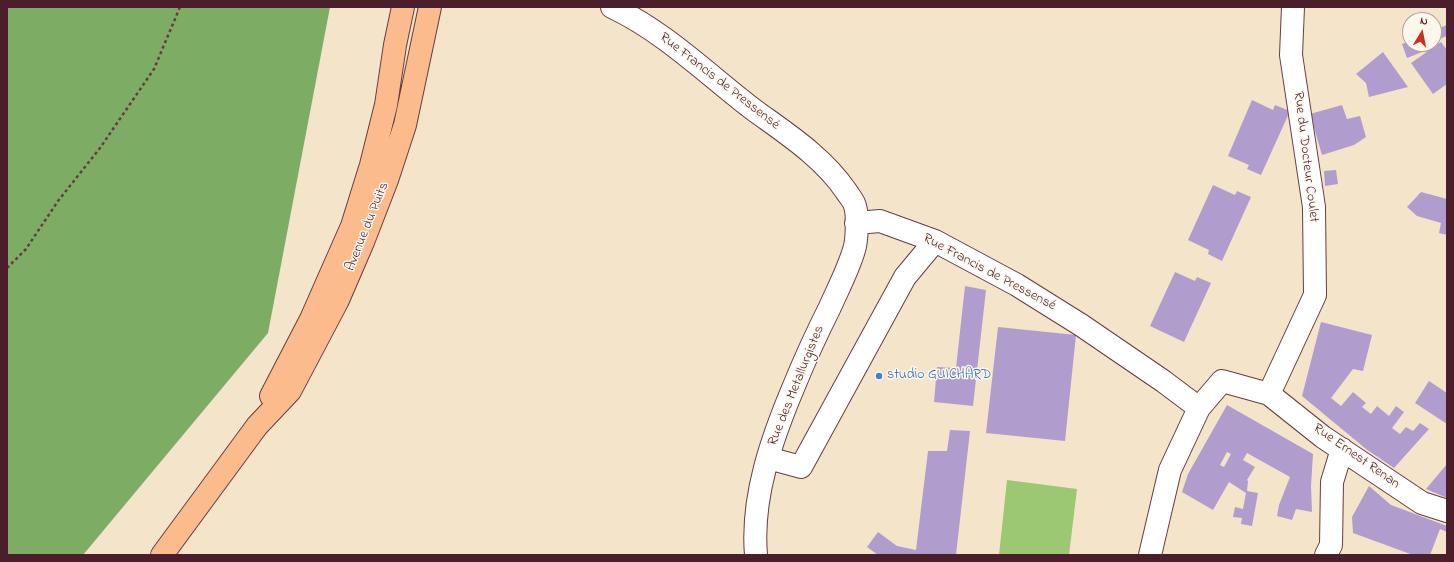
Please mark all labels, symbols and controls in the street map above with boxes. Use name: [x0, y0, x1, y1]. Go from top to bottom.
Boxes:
north arrow: [1402, 12, 1442, 52]
text: N: [1419, 13, 1429, 30]
street label: Rue Francis de Pressensé: [656, 30, 782, 134]
street label: Rue du Docteur Coulet: [1289, 91, 1321, 223]
street label: Avenue du Puits: [343, 180, 393, 274]
street label: Rue Francis de Pressensé: [920, 231, 1058, 315]
street label: Rue des Metallurgistes: [765, 323, 829, 449]
place label: studio GUICHARD: [887, 368, 991, 384]
marker: studio GUICHARD: [874, 371, 884, 381]
street label: Rue Ernest Renan: [1309, 421, 1403, 493]

